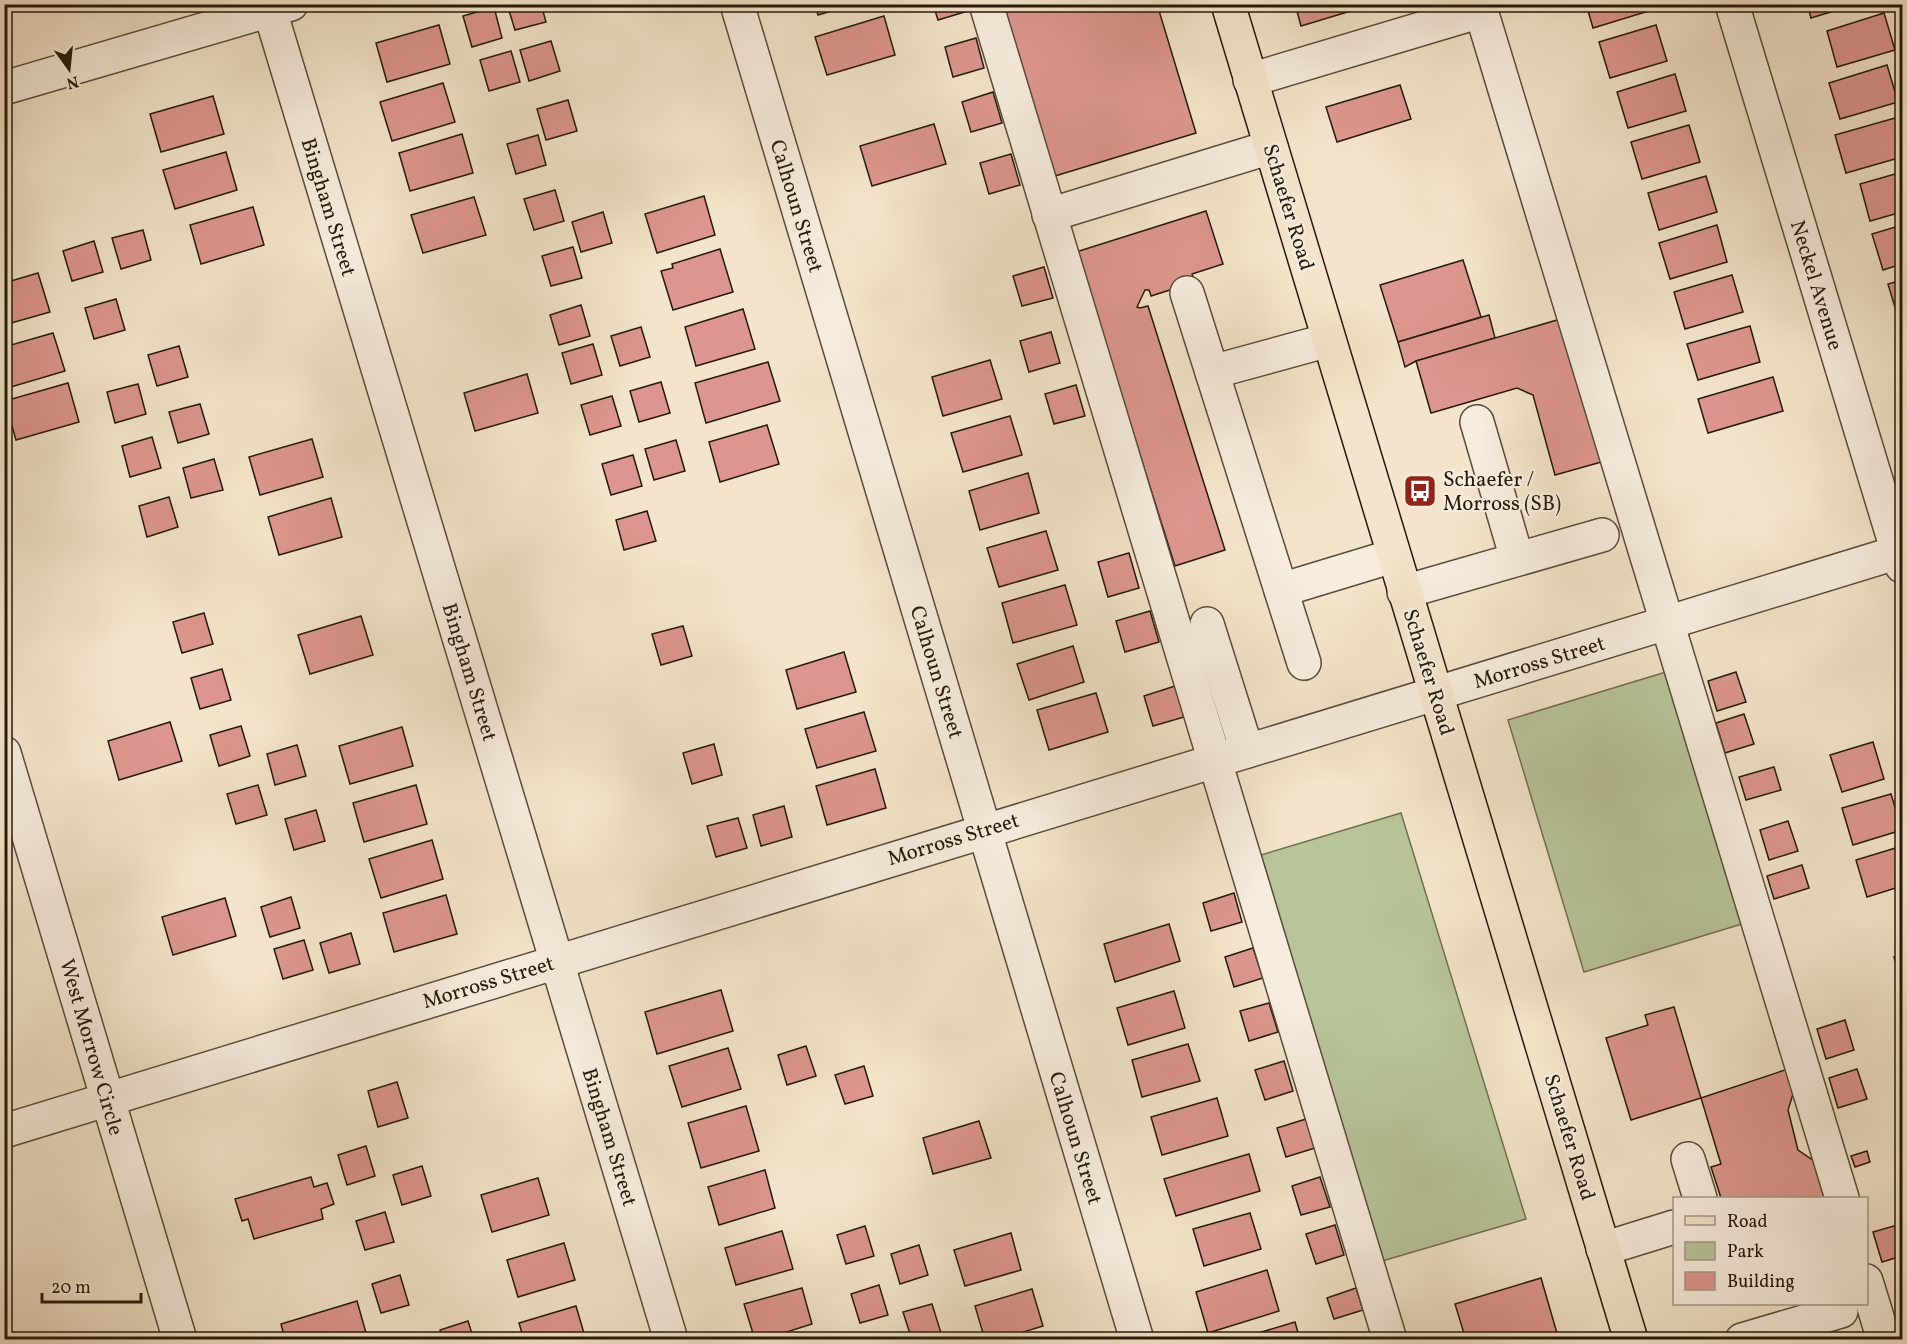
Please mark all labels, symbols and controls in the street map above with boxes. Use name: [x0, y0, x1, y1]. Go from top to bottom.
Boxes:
north arrow: [39, 39, 99, 99]
text: N: [64, 69, 81, 94]
street label: Bingham Street: [293, 135, 362, 280]
street label: Calhoun Street: [762, 136, 830, 277]
street label: Schaefer Road: [1255, 141, 1321, 274]
street label: Neckel Avenue: [1782, 217, 1849, 354]
place label: Schaefer / Morross (SB): [1443, 466, 1561, 519]
bus stop icon: Schaefer / Morross (SB): [1402, 473, 1438, 509]
street label: Bingham Street: [434, 600, 503, 745]
street label: Calhoun Street: [902, 602, 970, 743]
street label: Schaefer Road: [1395, 606, 1461, 739]
street label: Morross Street: [1470, 630, 1609, 697]
street label: Morross Street: [884, 807, 1023, 874]
street label: Morross Street: [419, 950, 558, 1017]
street label: West Morrow Circle: [51, 956, 130, 1139]
street label: Bingham Street: [574, 1065, 643, 1210]
street label: Calhoun Street: [1041, 1068, 1109, 1209]
street label: Schaefer Road: [1536, 1071, 1602, 1204]
legend: [1673, 1197, 1868, 1305]
text: Road: [1727, 1210, 1768, 1235]
text: Park: [1727, 1240, 1764, 1265]
scale bar: [42, 1266, 141, 1304]
text: Building: [1727, 1270, 1795, 1295]
text: 20 m: [51, 1276, 91, 1301]

